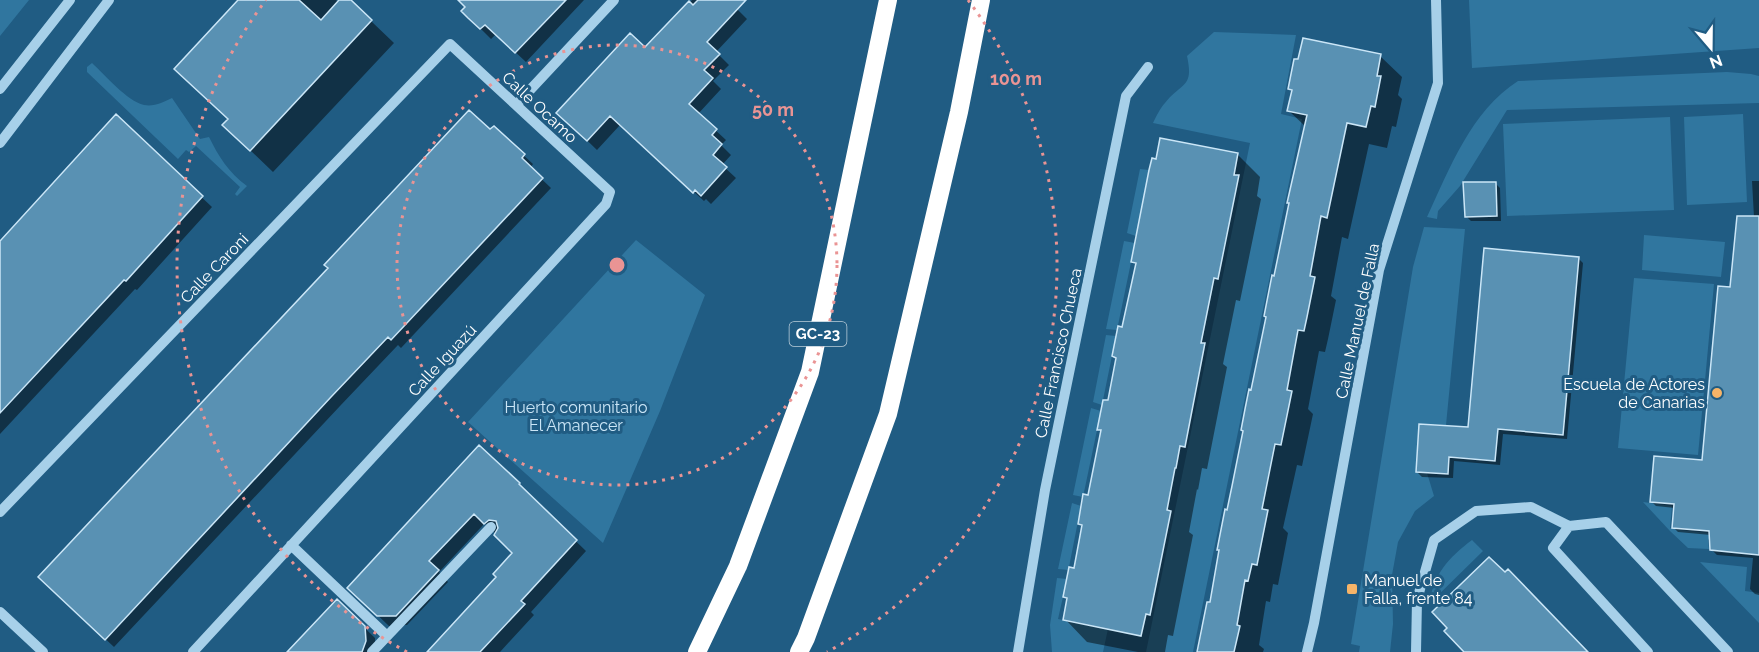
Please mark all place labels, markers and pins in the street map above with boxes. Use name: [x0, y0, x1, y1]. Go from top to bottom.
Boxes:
centre of rings: [607, 255, 627, 275]
place label: Escuela de Actores de Canarias: [1563, 375, 1705, 412]
marker: Escuela de Actores de Canarias: [1710, 386, 1724, 400]
place label: Manuel de Falla, frente 84: [1364, 571, 1473, 608]
marker: Manuel de Falla, frente 84: [1345, 582, 1359, 596]

